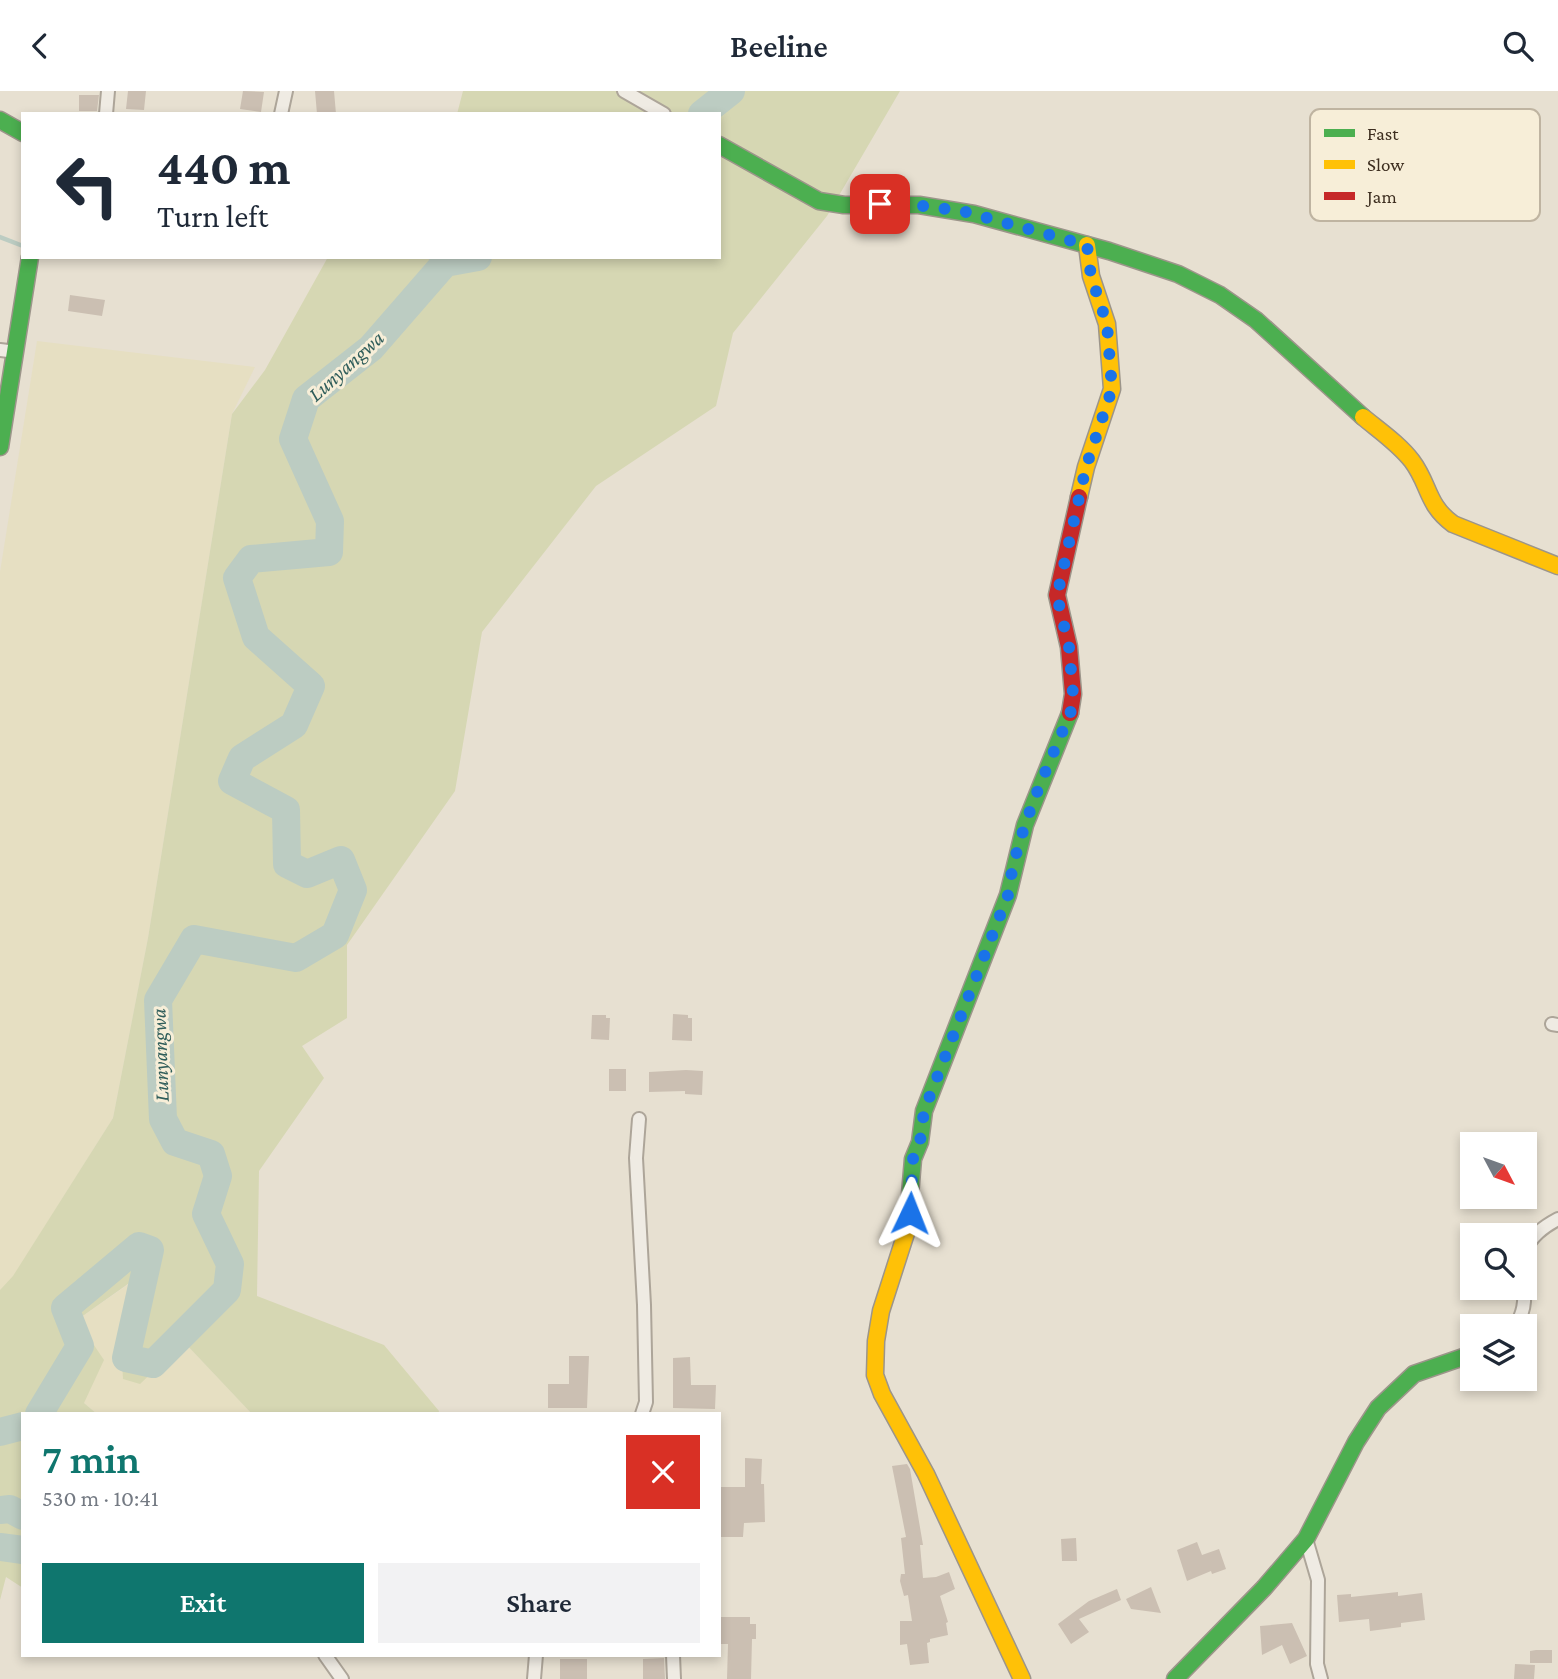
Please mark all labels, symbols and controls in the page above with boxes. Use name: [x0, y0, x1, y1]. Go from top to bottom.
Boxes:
icon: back: [21, 27, 59, 65]
icon: search: [1499, 27, 1537, 65]
text: Beeline: [730, 28, 828, 64]
legend: [1310, 109, 1540, 221]
text: Fast: [1367, 123, 1399, 144]
icon: left: [42, 140, 133, 231]
text: 440 m: [157, 140, 291, 195]
text: Slow: [1367, 154, 1404, 175]
pin: [850, 174, 910, 234]
icon: arrive: [861, 185, 899, 223]
text: Jam: [1365, 186, 1397, 207]
text: Turn left: [157, 198, 268, 234]
water label: Lunyangwa: [303, 326, 389, 406]
water label: Lunyangwa: [146, 1008, 174, 1102]
north arrow: [1460, 1132, 1536, 1209]
map controls: [1460, 1132, 1537, 1391]
position arrow: [873, 1176, 947, 1250]
button: search: [1460, 1223, 1537, 1300]
button: layers: [1460, 1314, 1537, 1391]
text: 7 min: [42, 1435, 140, 1482]
button: close: [626, 1435, 700, 1509]
text: 530 m · 10:41: [42, 1485, 159, 1511]
button: Exit: [42, 1563, 364, 1643]
button: Share: [378, 1563, 700, 1643]

